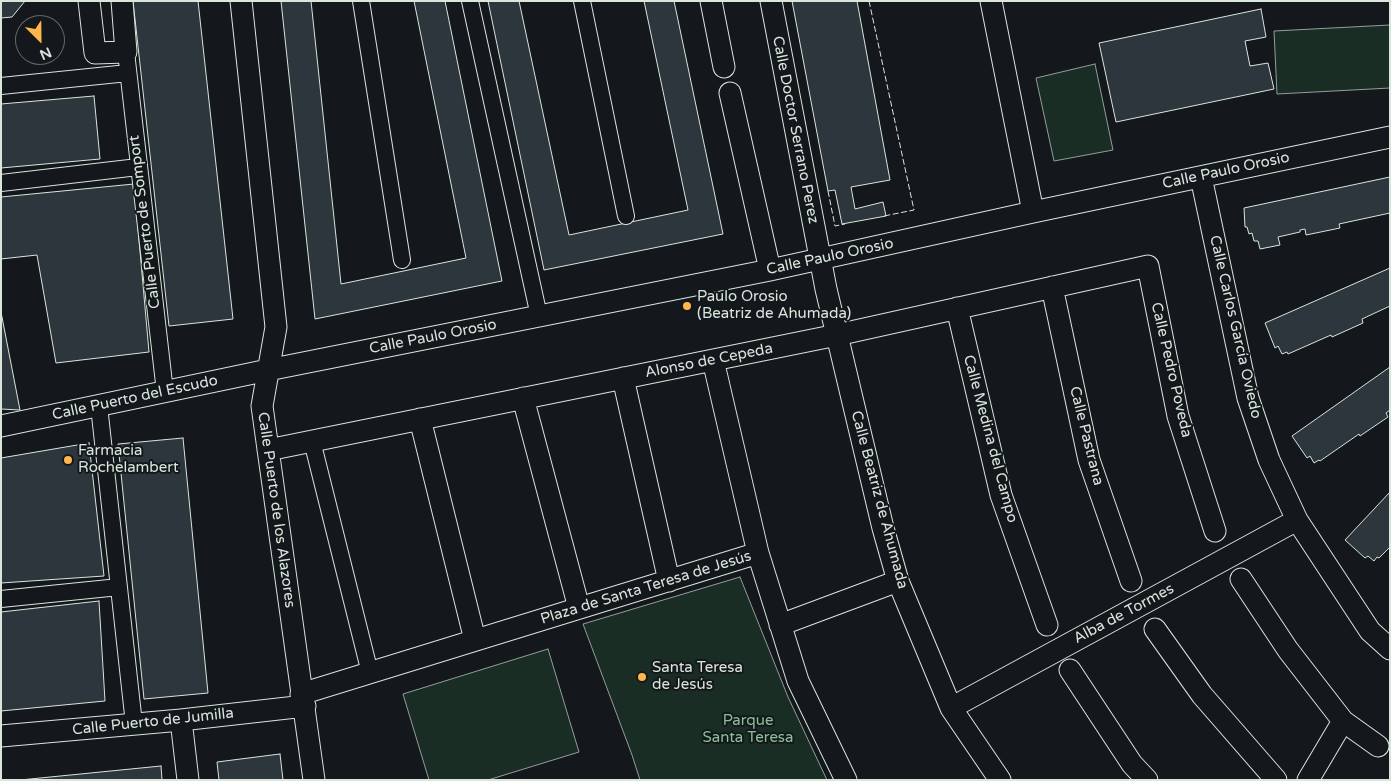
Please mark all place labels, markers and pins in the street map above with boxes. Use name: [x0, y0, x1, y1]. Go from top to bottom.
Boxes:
place label: Paulo Orosio (Beatriz de Ahumada): [697, 288, 851, 323]
marker: Paulo Orosio (Beatriz de Ahumada): [681, 300, 693, 312]
place label: Farmacia Rochelambert: [78, 442, 179, 477]
marker: Farmacia Rochelambert: [62, 454, 74, 466]
place label: Santa Teresa de Jesús: [652, 659, 743, 694]
marker: Santa Teresa de Jesús: [636, 671, 648, 683]

